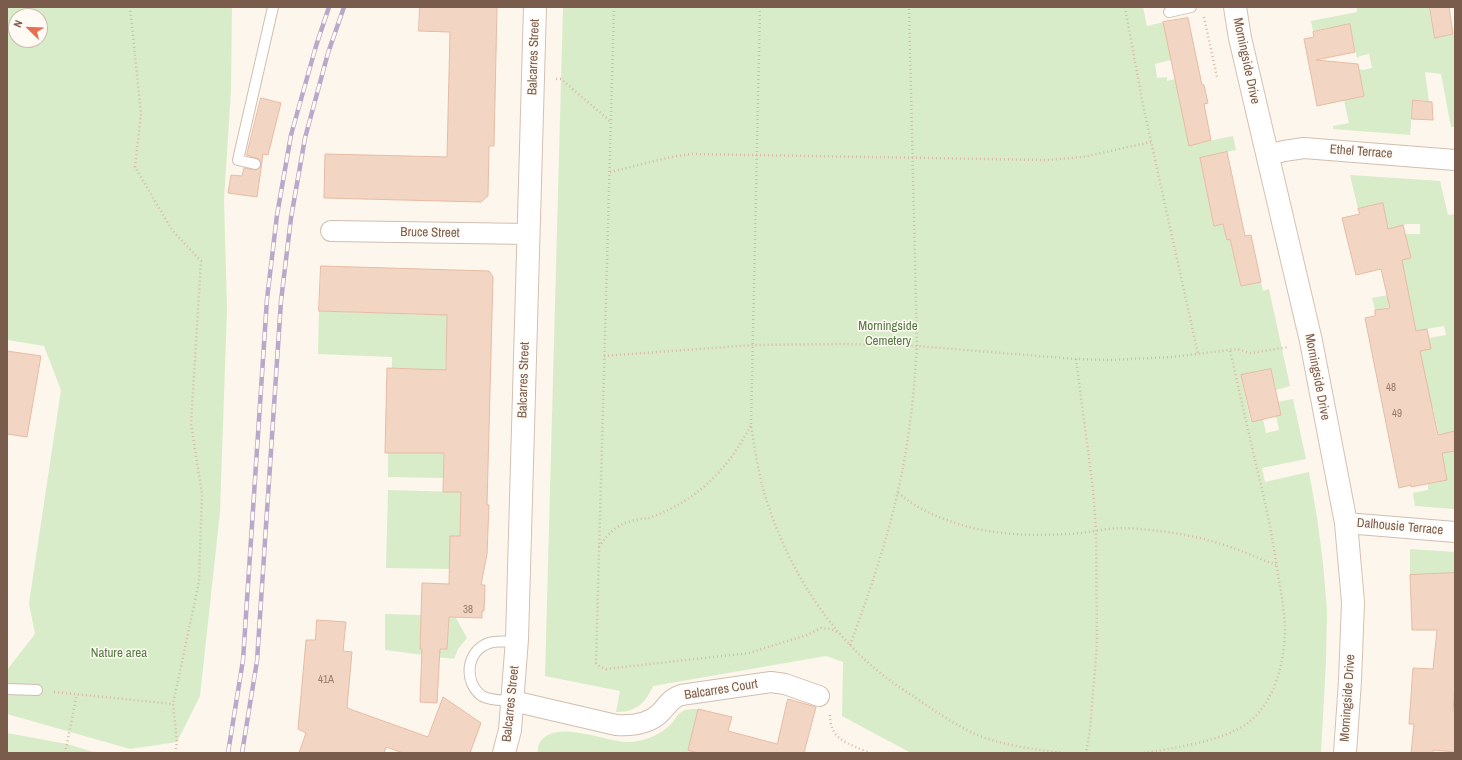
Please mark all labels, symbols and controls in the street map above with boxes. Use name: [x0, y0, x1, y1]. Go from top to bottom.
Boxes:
north arrow: [8, 8, 48, 48]
street label: Morningside Drive: [1229, 16, 1263, 106]
text: N: [10, 18, 26, 29]
street label: Balcarres Street: [525, 19, 543, 95]
street label: Ethel Terrace: [1329, 142, 1393, 162]
street label: Bruce Street: [400, 225, 460, 241]
park label: Morningside Cemetery: [858, 319, 918, 350]
street label: Morningside Drive: [1301, 332, 1333, 422]
street label: Balcarres Street: [515, 342, 533, 418]
house number: 48: [1386, 381, 1396, 395]
house number: 49: [1392, 407, 1402, 421]
street label: Dalhousie Terrace: [1356, 515, 1444, 539]
house number: 38: [463, 603, 473, 617]
park label: Nature area: [91, 646, 147, 662]
street label: Morningside Drive: [1337, 654, 1359, 742]
street label: Balcarres Street: [499, 665, 523, 743]
house number: 41A: [318, 673, 334, 687]
street label: Balcarres Court: [683, 677, 759, 703]

